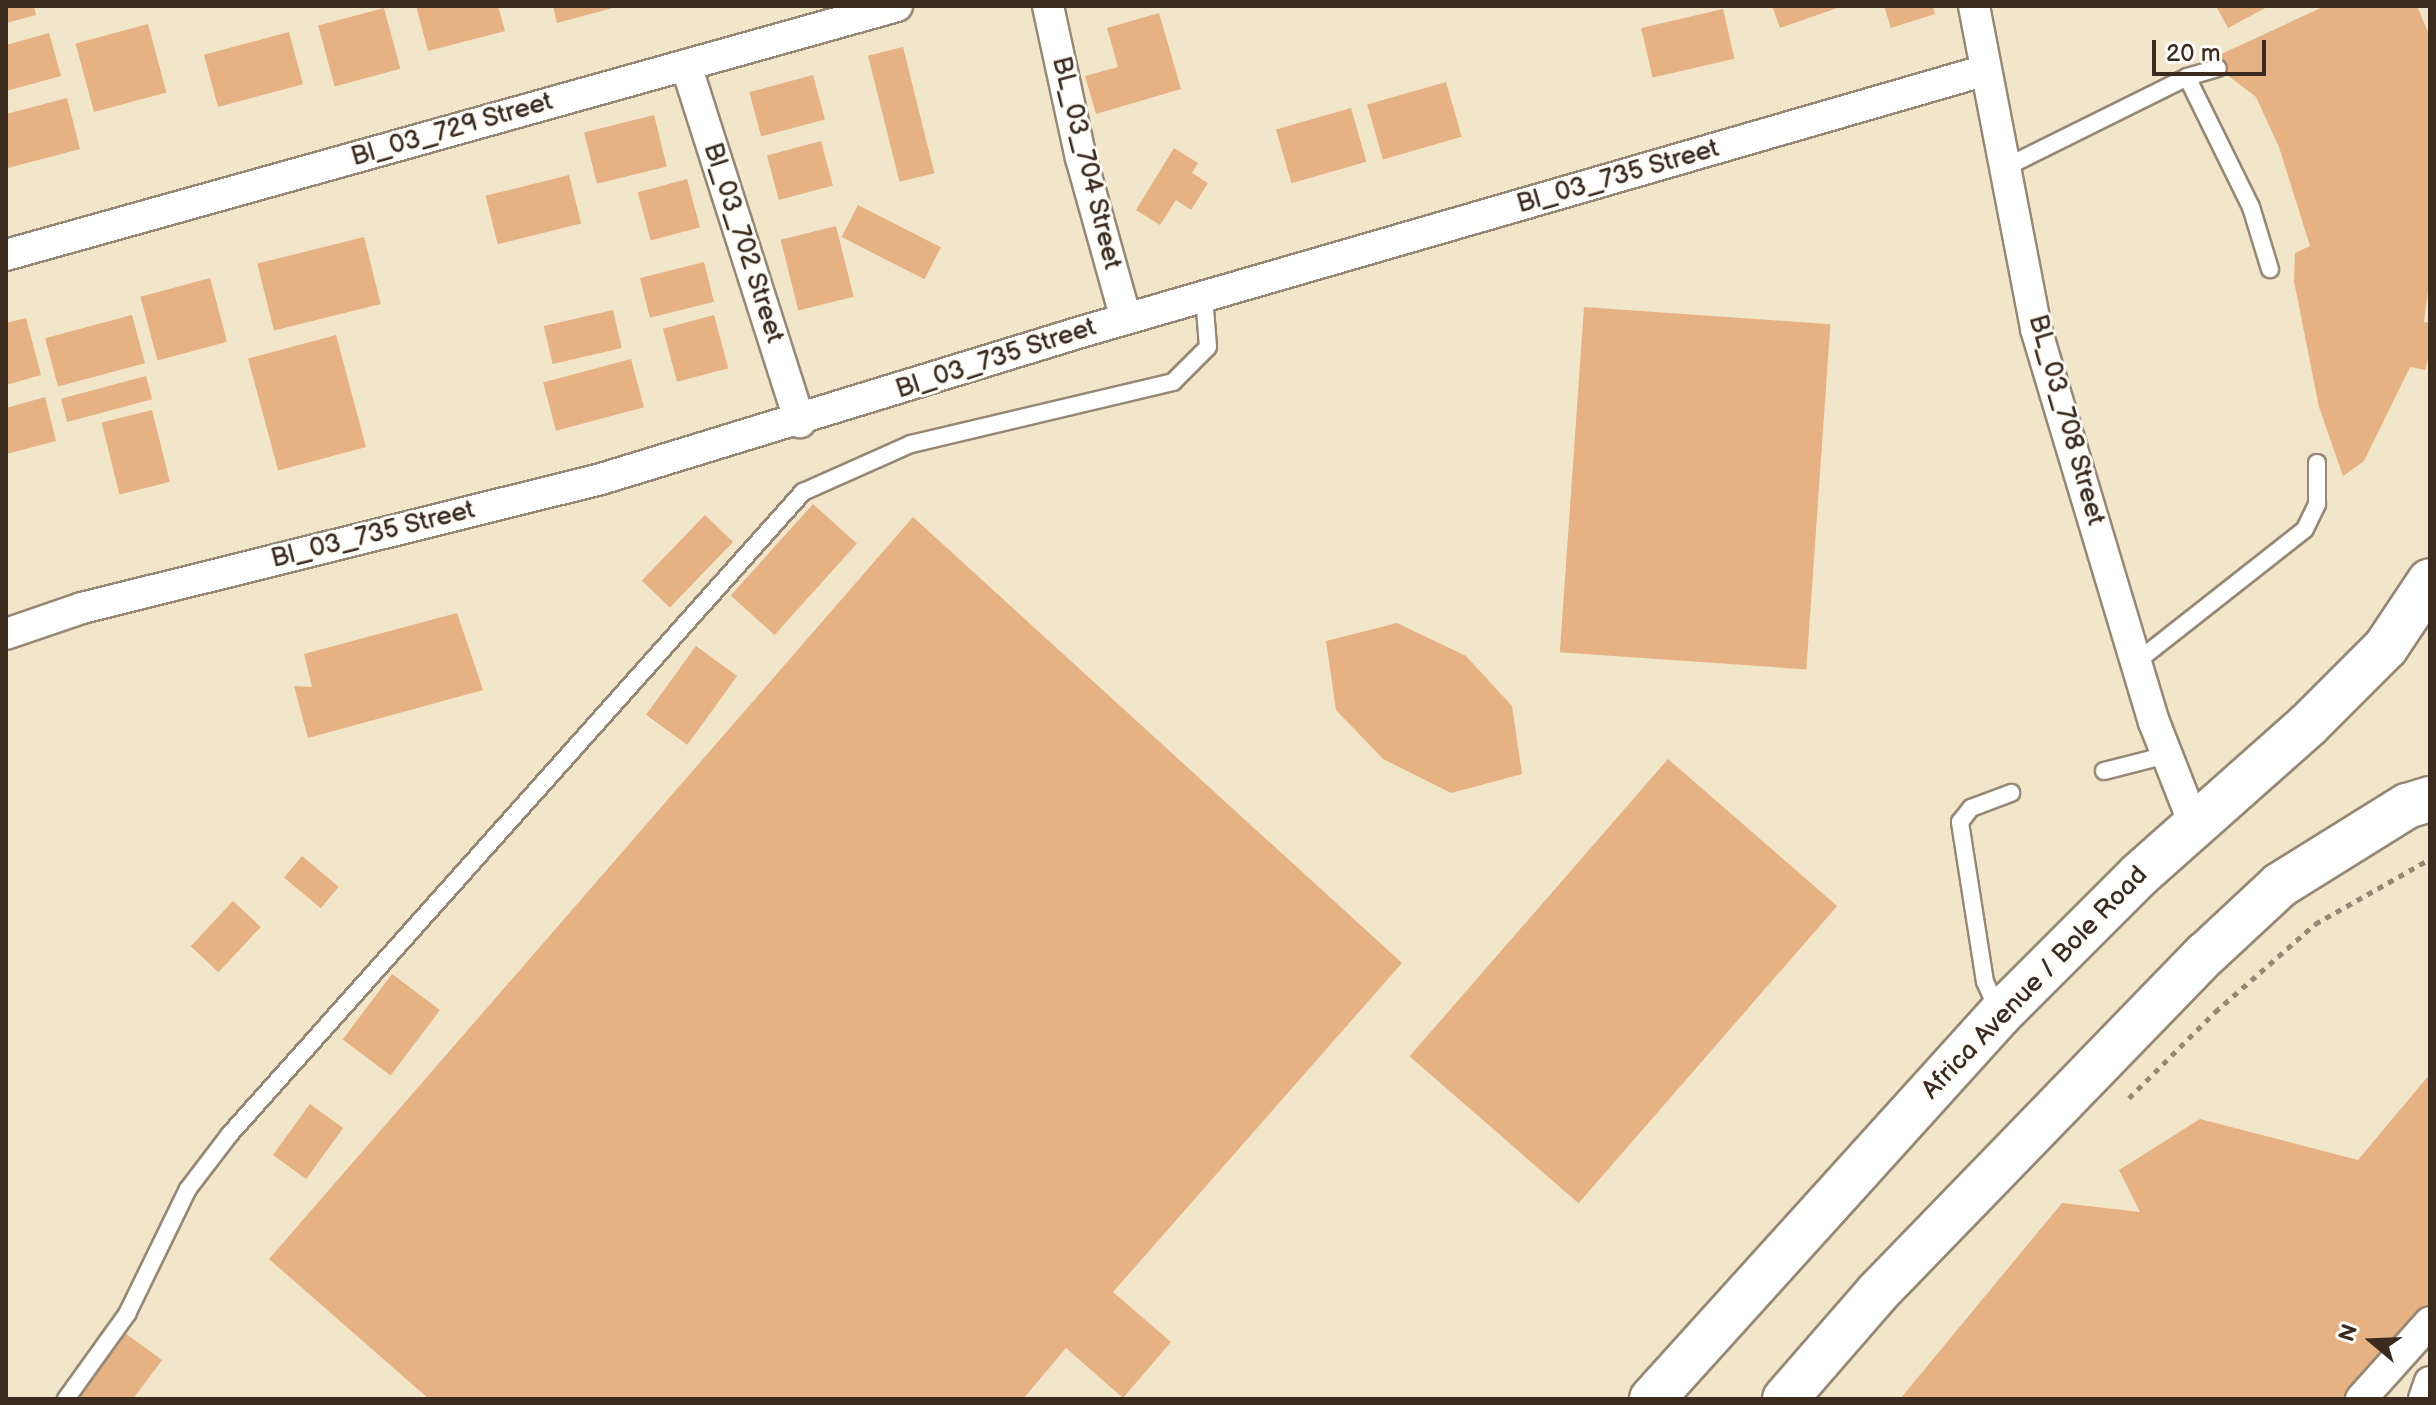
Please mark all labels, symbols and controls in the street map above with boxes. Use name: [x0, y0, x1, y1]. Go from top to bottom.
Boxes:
scale bar: [2156, 24, 2270, 74]
text: 20 m: [2166, 39, 2221, 68]
street label: BL_03_704 Street: [1044, 53, 1128, 273]
street label: Bl_03_729 Street: [347, 86, 557, 174]
street label: Bl_03_735 Street: [1513, 133, 1723, 221]
street label: Bl_03_702 Street: [696, 139, 790, 347]
street label: BL_03_708 Street: [2021, 311, 2111, 529]
street label: Bl_03_735 Street: [892, 312, 1100, 406]
street label: Bl_03_735 Street: [268, 495, 478, 575]
street label: Africa Avenue / Bole Road: [1916, 860, 2154, 1106]
north arrow: [2332, 1301, 2412, 1381]
text: N: [2333, 1321, 2364, 1345]

